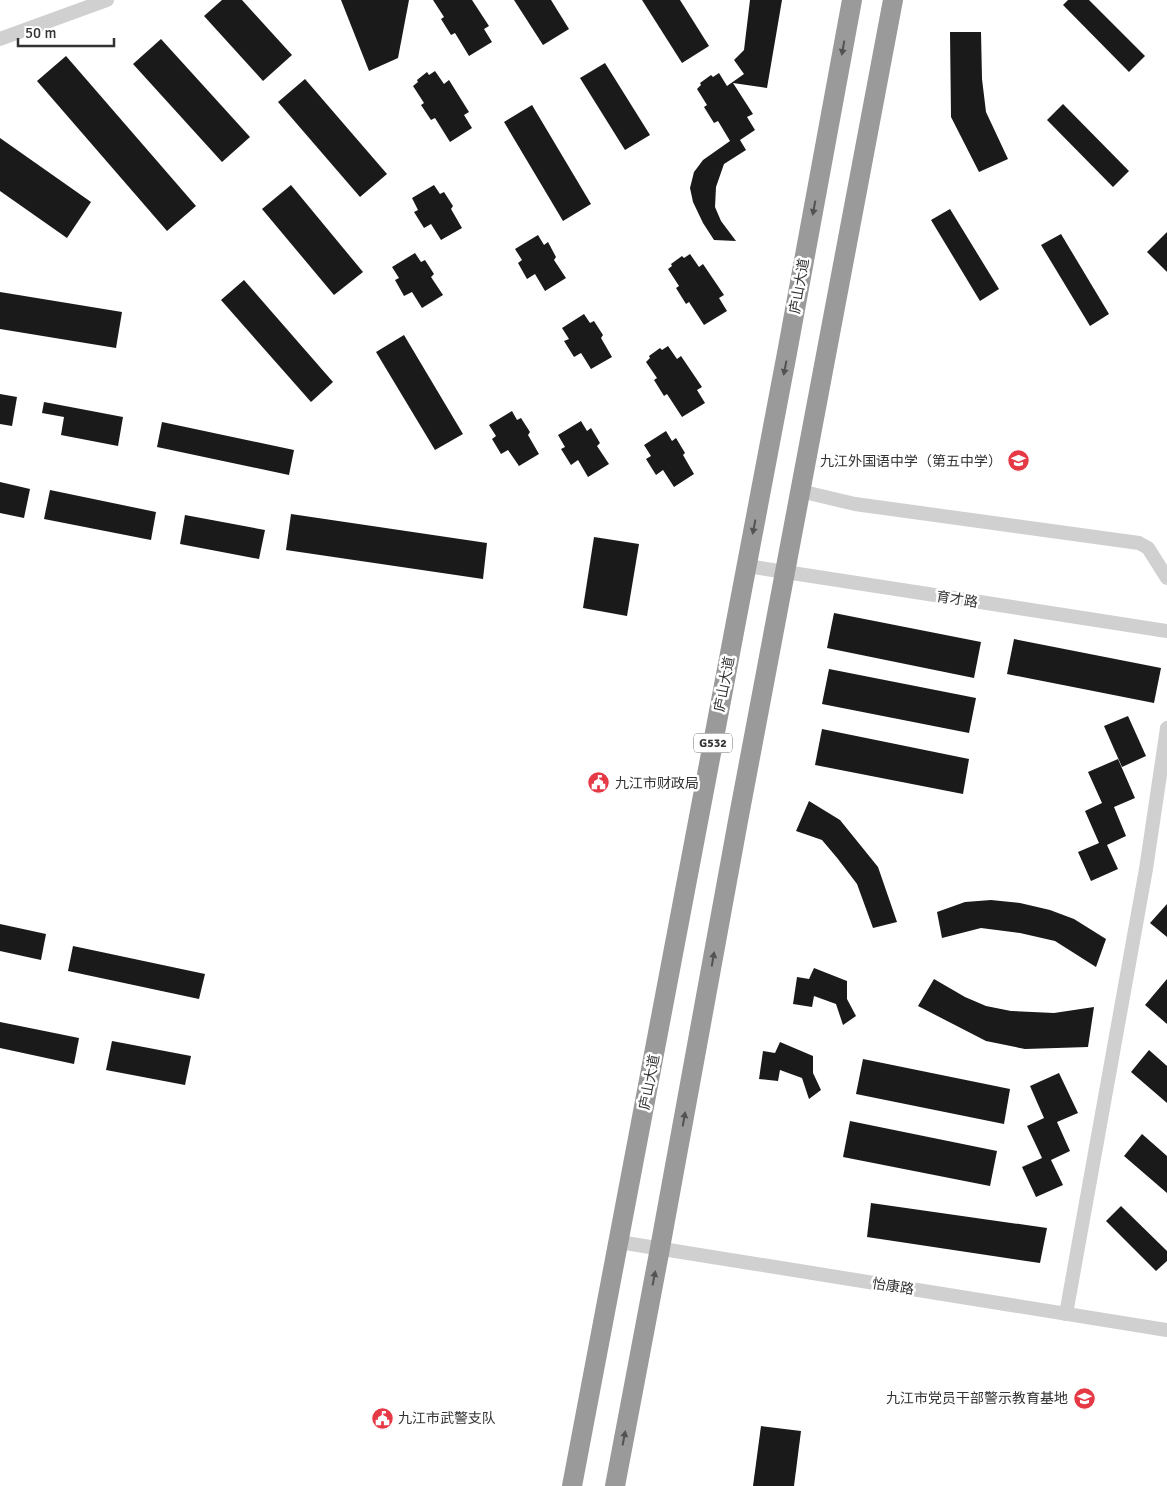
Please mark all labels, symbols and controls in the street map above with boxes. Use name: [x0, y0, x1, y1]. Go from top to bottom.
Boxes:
scale bar: [18, 15, 114, 47]
text: 50 m: [25, 24, 56, 42]
one-way arrow: [839, 40, 847, 56]
one-way arrow: [809, 200, 817, 216]
street label: 庐山大道: [786, 257, 813, 315]
one-way arrow: [780, 360, 788, 376]
school or university icon: 九江外国语中学（第五中学）: [1006, 449, 1030, 473]
place label: 九江外国语中学（第五中学）: [820, 453, 1002, 470]
one-way arrow: [750, 520, 758, 536]
street label: 育才路: [935, 588, 979, 611]
street label: 庐山大道: [711, 655, 738, 713]
road number: G532: [694, 734, 732, 752]
public building icon: 九江市财政局: [587, 771, 611, 795]
place label: 九江市财政局: [615, 775, 699, 792]
one-way arrow: [709, 950, 717, 966]
street label: 庐山大道: [636, 1053, 663, 1111]
one-way arrow: [680, 1110, 688, 1126]
one-way arrow: [651, 1270, 659, 1286]
street label: 怡康路: [871, 1275, 915, 1298]
school or university icon: 九江市党员干部警示教育基地: [1072, 1386, 1096, 1410]
place label: 九江市党员干部警示教育基地: [886, 1390, 1068, 1407]
public building icon: 九江市武警支队: [370, 1406, 394, 1430]
place label: 九江市武警支队: [398, 1410, 496, 1427]
one-way arrow: [620, 1430, 628, 1446]

